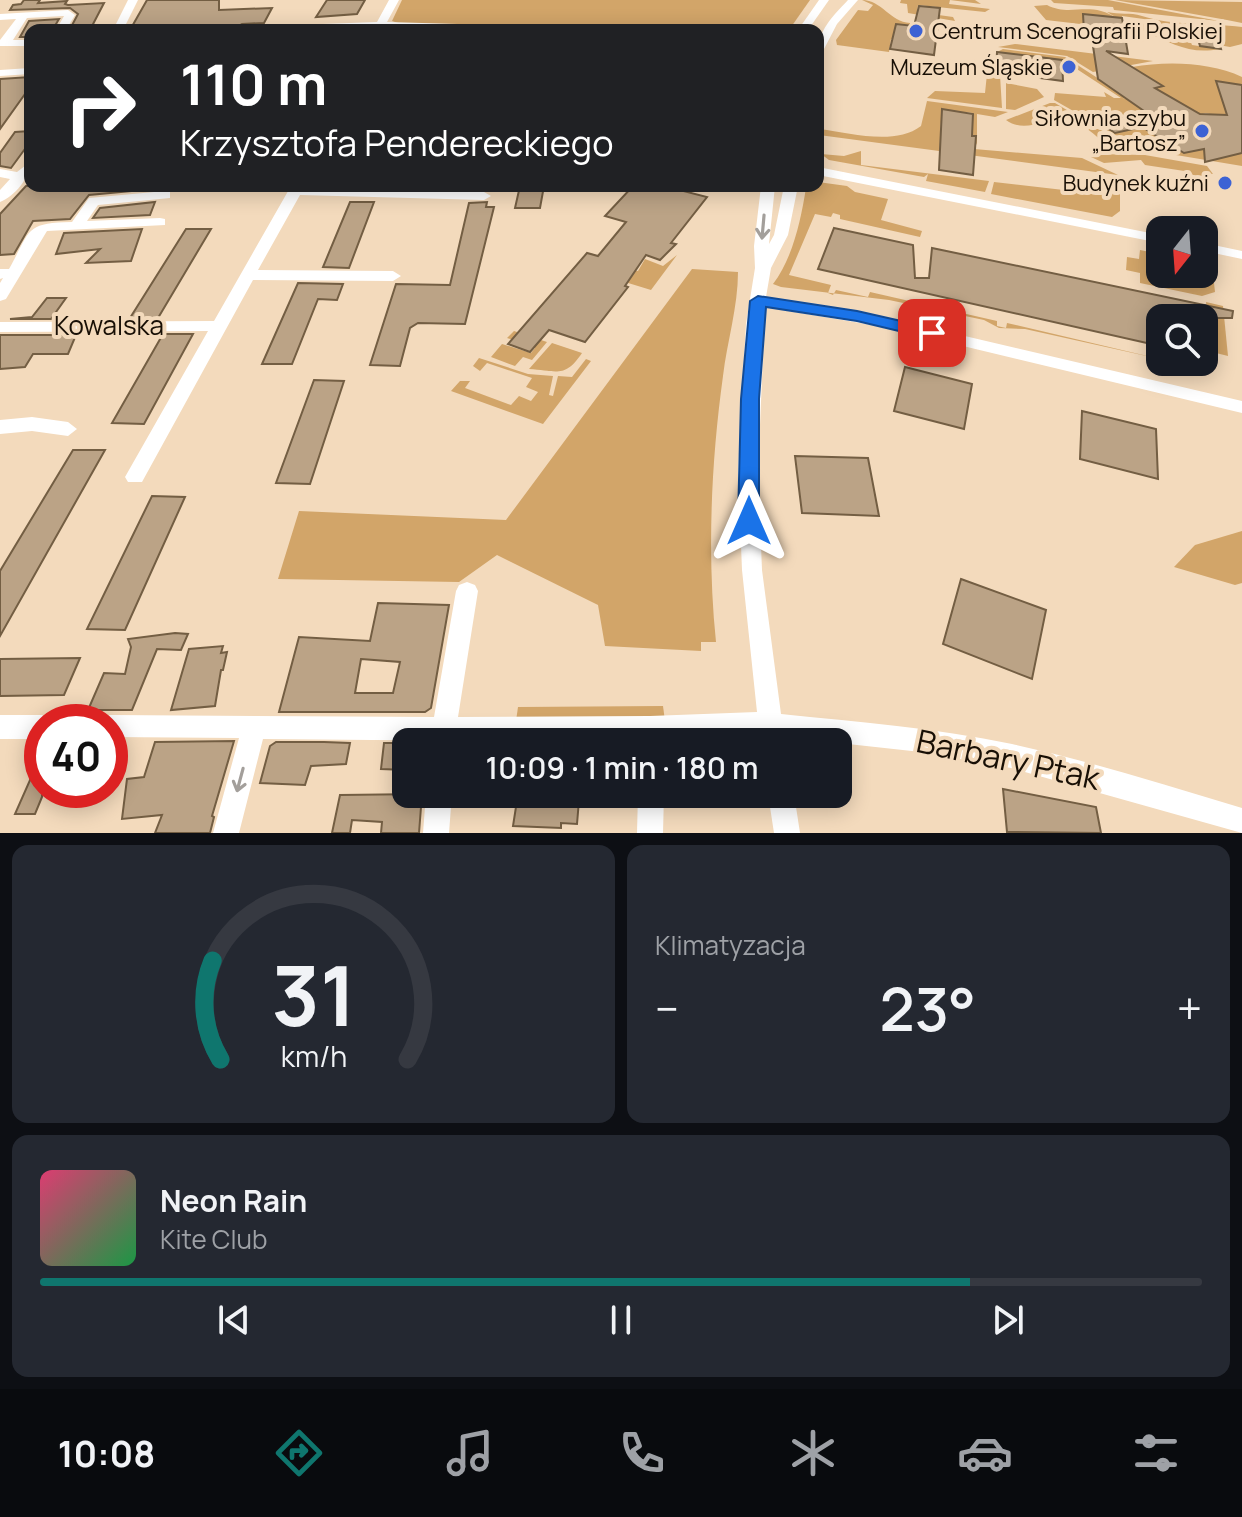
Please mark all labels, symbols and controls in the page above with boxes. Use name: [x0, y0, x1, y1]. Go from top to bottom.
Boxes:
place label: Centrum Scenografii Polskiej: [932, 16, 1223, 46]
marker: Centrum Scenografii Polskiej: [907, 22, 925, 40]
text: 110 m: [180, 45, 327, 122]
place label: Muzeum Śląskie: [890, 52, 1053, 82]
icon: right: [48, 56, 152, 160]
marker: Muzeum Śląskie: [1060, 58, 1078, 76]
place label: Siłownia szybu „Bartosz”: [1035, 103, 1186, 158]
text: Krzysztofa Pendereckiego: [180, 118, 613, 167]
marker: Siłownia szybu „Bartosz”: [1193, 122, 1211, 140]
place label: Budynek kuźni: [1063, 168, 1209, 198]
marker: Budynek kuźni: [1216, 174, 1234, 192]
one-way arrow: [755, 213, 770, 240]
north arrow: [1146, 216, 1218, 288]
map controls: [1146, 216, 1218, 376]
pin: [898, 299, 966, 367]
button: search: [1146, 304, 1218, 376]
street label: Kowalska: [54, 307, 164, 343]
icon: arrive: [910, 311, 954, 355]
position arrow: [707, 479, 791, 563]
speed limit sign: 40: [24, 704, 128, 808]
street label: Barbary Ptak: [913, 718, 1105, 800]
text: 10:09 · 1 min · 180 m: [486, 747, 758, 788]
one-way arrow: [231, 766, 246, 792]
text: Klimatyzacja: [655, 927, 806, 963]
text: 31: [271, 937, 356, 1051]
text: 23°: [879, 967, 976, 1049]
text: −: [655, 978, 679, 1038]
text: +: [1177, 978, 1202, 1038]
text: km/h: [280, 1037, 347, 1076]
text: Neon Rain: [160, 1180, 307, 1221]
text: Kite Club: [160, 1221, 267, 1257]
icon: previous: [212, 1298, 256, 1342]
icon: pause: [599, 1298, 643, 1342]
icon: next: [986, 1298, 1030, 1342]
icon: directions: [271, 1425, 327, 1481]
icon: music: [442, 1425, 498, 1481]
icon: phone: [614, 1425, 670, 1481]
icon: climate: [785, 1425, 841, 1481]
icon: car: [957, 1425, 1013, 1481]
icon: filters: [1128, 1425, 1184, 1481]
text: 10:08: [58, 1429, 155, 1478]

